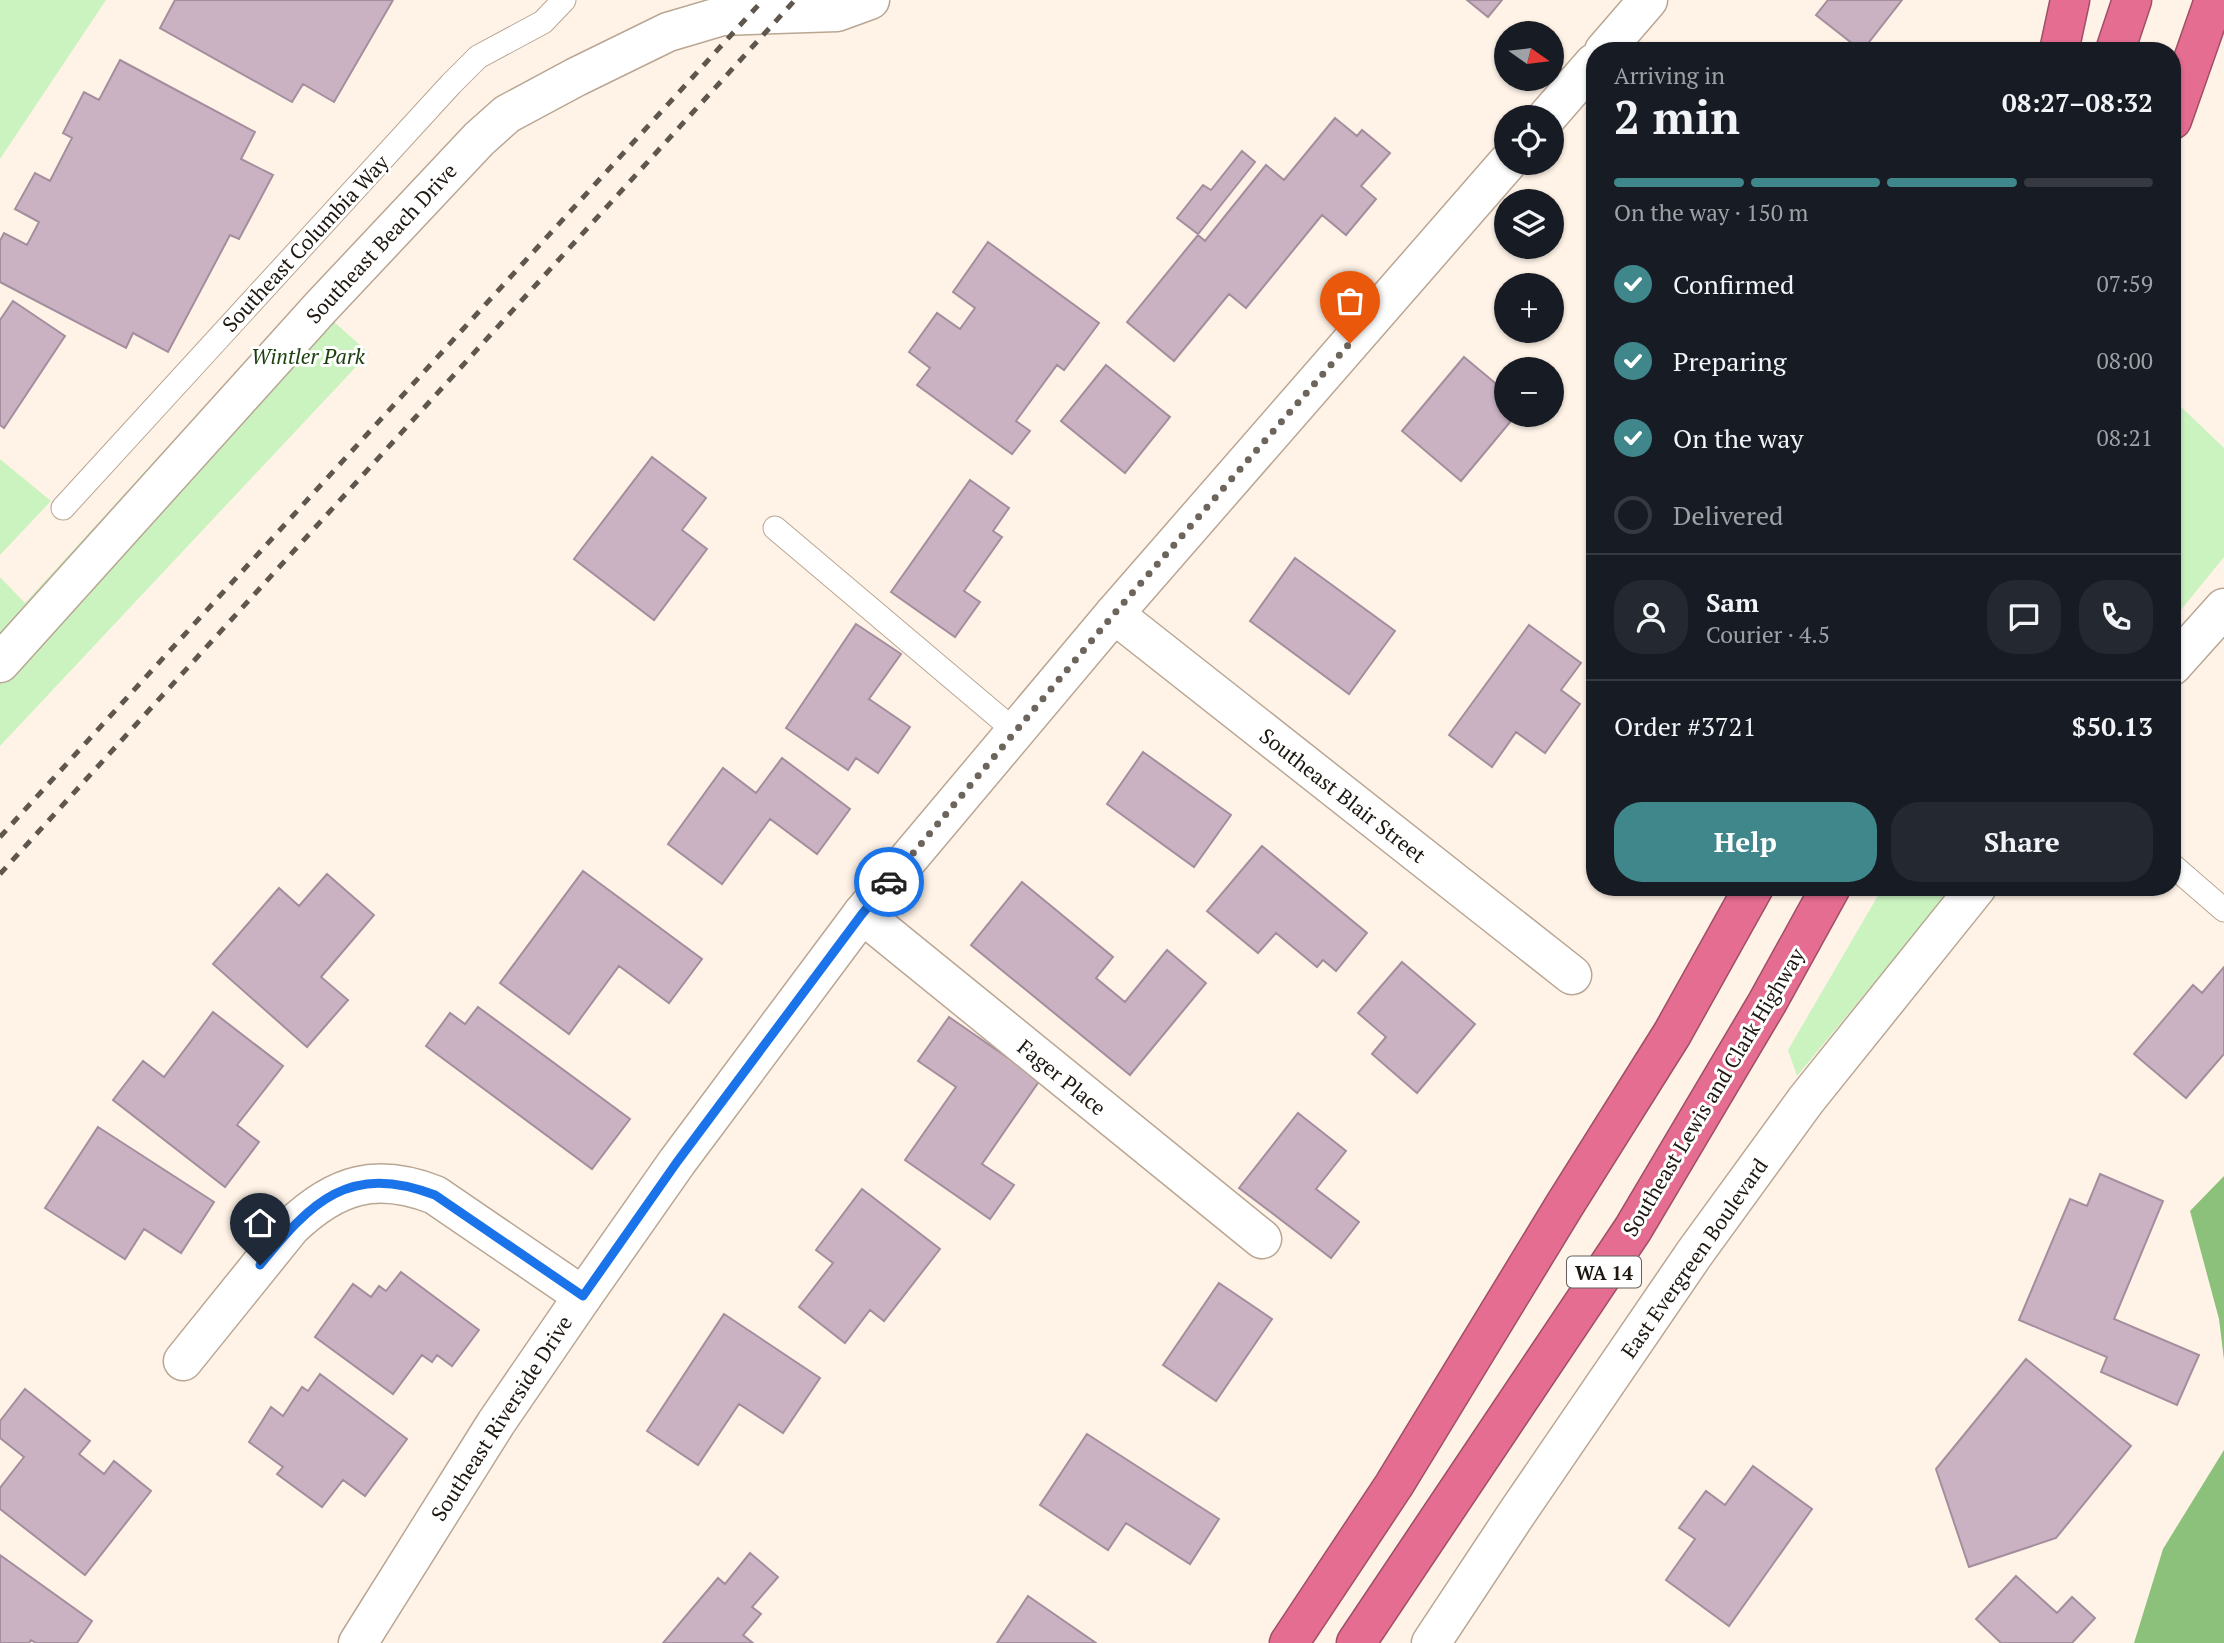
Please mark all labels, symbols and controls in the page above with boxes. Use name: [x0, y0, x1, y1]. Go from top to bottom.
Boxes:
north arrow: [1494, 21, 1564, 91]
map controls: [1494, 21, 1564, 427]
text: Arriving in: [1614, 60, 1725, 91]
text: 08:27–08:32: [2002, 85, 2153, 119]
text: 2 min: [1614, 86, 1740, 147]
button: locate: [1494, 105, 1564, 175]
street label: Southeast Columbia Way: [216, 148, 395, 337]
street label: Southeast Beach Drive: [299, 157, 463, 329]
button: layers: [1494, 189, 1564, 259]
text: On the way · 150 m: [1614, 197, 1808, 228]
icon: check: [1614, 265, 1652, 303]
text: Confirmed: [1673, 267, 1794, 301]
text: 07:59: [2096, 268, 2153, 299]
pin: [1320, 271, 1380, 343]
button: +: [1494, 273, 1564, 343]
icon: bag: [1331, 282, 1369, 320]
park label: Wintler Park: [251, 342, 366, 370]
icon: check: [1614, 342, 1652, 380]
text: Preparing: [1673, 344, 1786, 378]
text: 08:00: [2096, 345, 2153, 376]
button: −: [1494, 357, 1564, 427]
icon: check: [1614, 419, 1652, 457]
text: On the way: [1673, 421, 1804, 455]
text: 08:21: [2096, 422, 2153, 453]
text: Delivered: [1673, 498, 1783, 532]
button: person: [1614, 580, 1688, 654]
button: chat: [1987, 580, 2061, 654]
button: phone: [2079, 580, 2153, 654]
text: Sam: [1706, 585, 1759, 619]
text: Courier · 4.5: [1706, 619, 1830, 650]
text: Order #3721: [1614, 709, 1756, 743]
text: $50.13: [2072, 709, 2153, 743]
street label: Southeast Blair Street: [1254, 721, 1432, 869]
button: Help: [1614, 802, 1877, 882]
button: Share: [1891, 802, 2153, 882]
courier: [854, 847, 924, 917]
icon: car: [870, 863, 908, 901]
street label: Southeast Lewis and Clark Highway: [1616, 942, 1811, 1241]
street label: Fager Place: [1012, 1033, 1112, 1121]
street label: East Evergreen Boulevard: [1614, 1152, 1774, 1363]
pin: [230, 1193, 290, 1265]
icon: home: [241, 1204, 279, 1242]
road number: WA 14: [1567, 1256, 1641, 1288]
street label: Southeast Riverside Drive: [424, 1310, 578, 1526]

